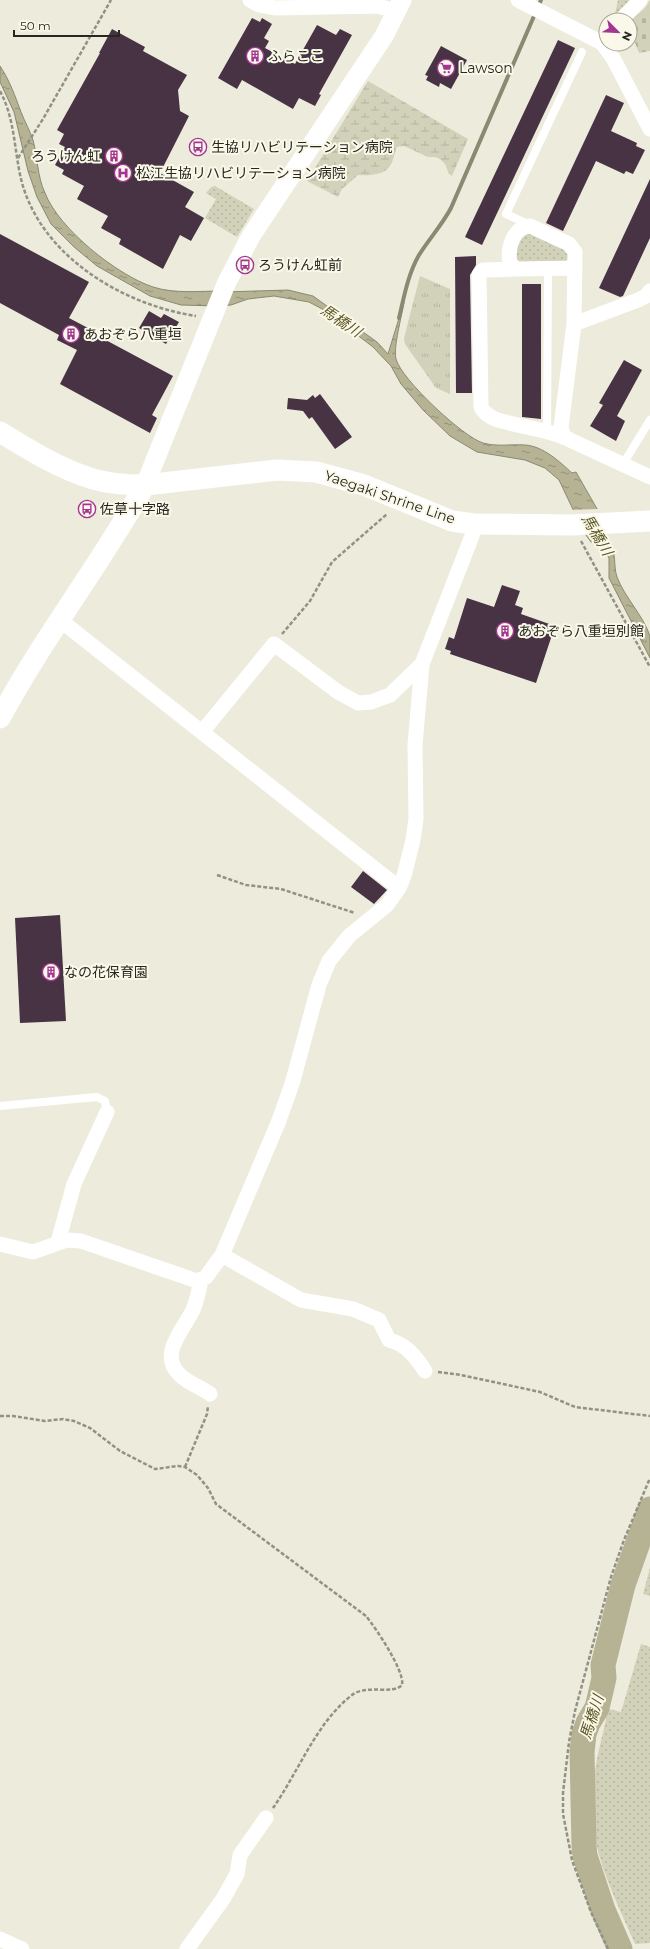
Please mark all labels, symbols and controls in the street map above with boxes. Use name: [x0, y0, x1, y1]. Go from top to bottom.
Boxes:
scale bar: [14, 12, 119, 38]
north arrow: [598, 12, 638, 52]
text: 50 m: [20, 18, 51, 33]
text: N: [619, 29, 635, 43]
building icon: ふらここ: [245, 46, 265, 66]
place label: ふらここ: [268, 47, 324, 65]
supermarket icon: Lawson: [436, 58, 456, 78]
place label: Lawson: [459, 59, 513, 77]
bus stop icon: 生協リハビリテーション病院: [188, 137, 208, 157]
place label: 生協リハビリテーション病院: [211, 138, 393, 156]
building icon: ろうけん虹: [104, 146, 124, 166]
place label: ろうけん虹: [31, 147, 101, 165]
hospital icon: 松江生協リハビリテーション病院: [113, 163, 133, 183]
place label: 松江生協リハビリテーション病院: [136, 164, 346, 182]
bus stop icon: ろうけん虹前: [235, 255, 255, 275]
place label: ろうけん虹前: [258, 256, 342, 274]
water label: 馬橋川: [317, 300, 367, 342]
building icon: あおぞら八重垣: [61, 324, 81, 344]
place label: あおぞら八重垣: [84, 325, 182, 343]
street label: Yaegaki Shrine Line: [322, 466, 458, 528]
bus stop icon: 佐草十字路: [77, 499, 97, 519]
place label: 佐草十字路: [100, 500, 170, 518]
water label: 馬橋川: [578, 511, 618, 561]
building icon: あおぞら八重垣別館: [495, 621, 515, 641]
place label: あおぞら八重垣別館: [518, 622, 644, 640]
building icon: なの花保育園: [41, 962, 61, 982]
place label: なの花保育園: [64, 963, 148, 981]
water label: 馬橋川: [576, 1691, 608, 1741]

